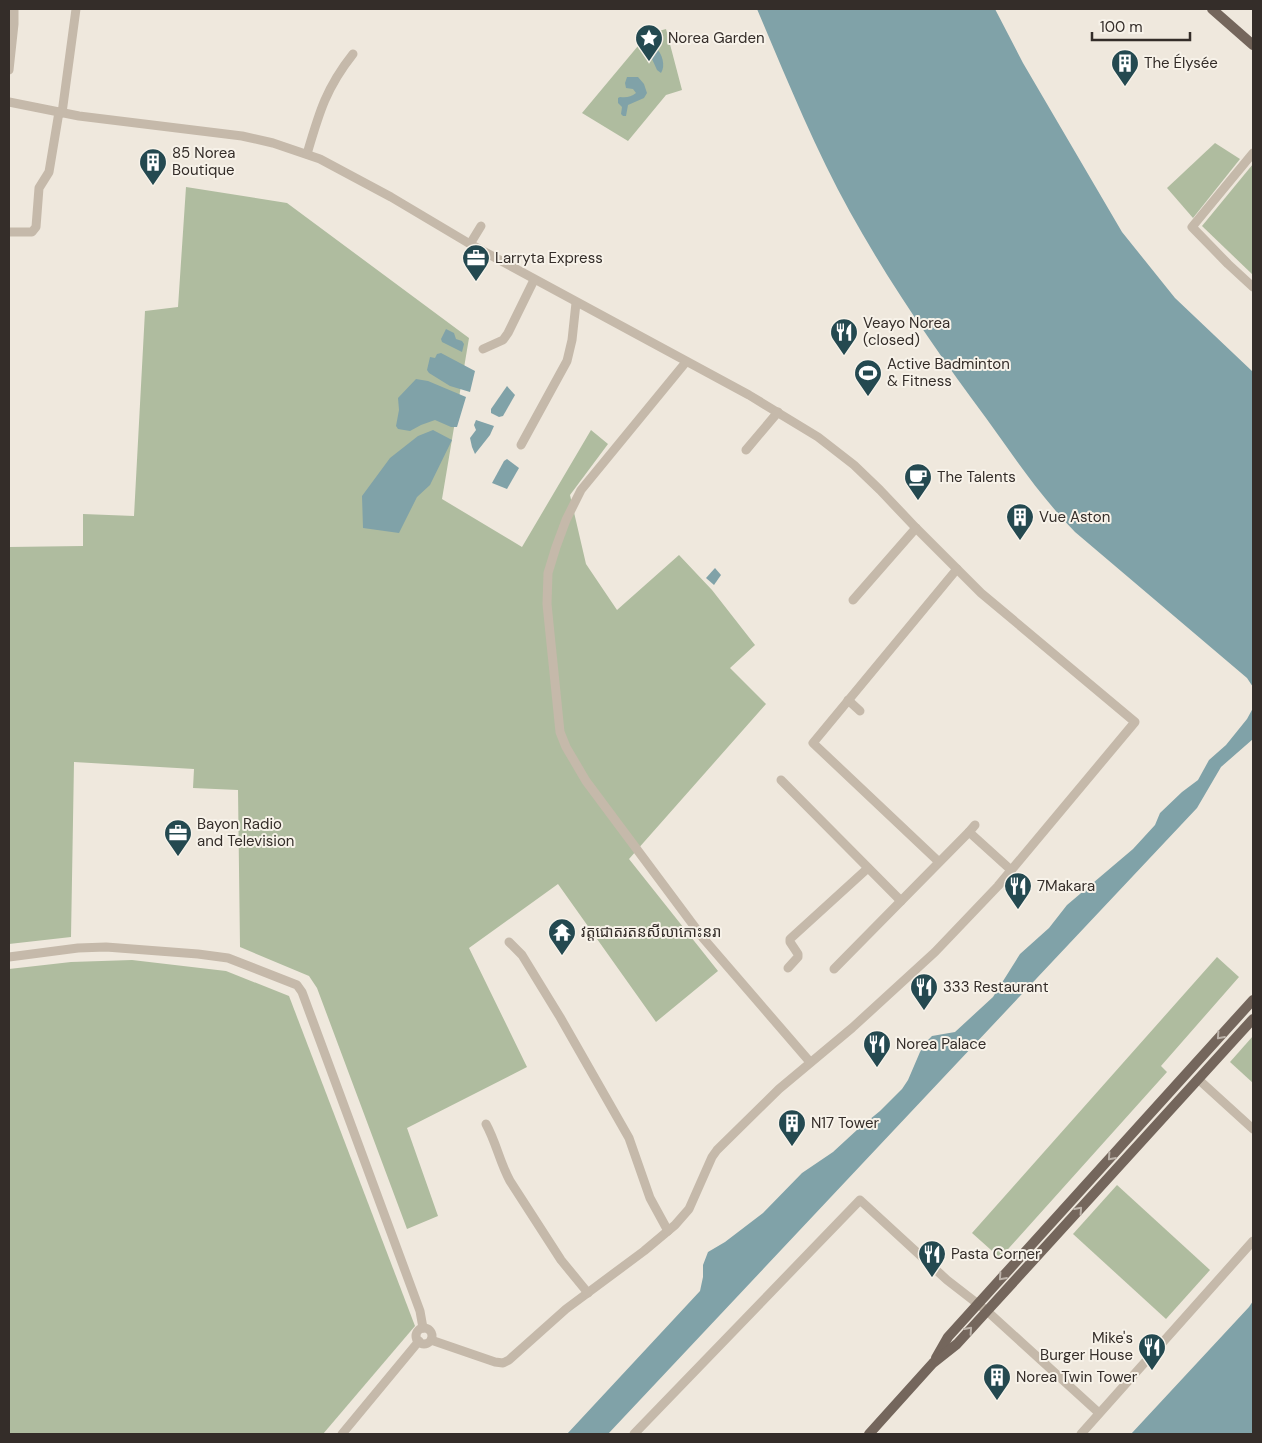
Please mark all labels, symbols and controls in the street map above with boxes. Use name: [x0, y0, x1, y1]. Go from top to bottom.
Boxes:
scale bar: [1092, 10, 1190, 42]
text: 100 m: [1100, 17, 1143, 37]
place icon: Norea Garden: [634, 23, 664, 62]
place label: Norea Garden: [668, 28, 765, 48]
building icon: The Élysée: [1110, 48, 1140, 87]
place label: The Élysée: [1144, 53, 1218, 73]
place label: 85 Norea Boutique: [172, 143, 235, 180]
building icon: 85 Norea Boutique: [138, 147, 168, 186]
office icon: Larryta Express: [461, 243, 491, 282]
place label: Larryta Express: [495, 248, 603, 268]
place label: Veayo Norea (closed): [863, 313, 950, 350]
restaurant icon: Veayo Norea (closed): [829, 317, 859, 356]
place label: Active Badminton & Fitness: [887, 354, 1010, 391]
sports icon: Active Badminton & Fitness: [853, 358, 883, 397]
cafe icon: The Talents: [903, 462, 933, 501]
place label: The Talents: [937, 467, 1016, 487]
building icon: Vue Aston: [1005, 502, 1035, 541]
place label: Vue Aston: [1039, 507, 1110, 527]
place label: Bayon Radio and Television: [197, 814, 294, 851]
office icon: Bayon Radio and Television: [163, 818, 193, 857]
restaurant icon: 7Makara: [1003, 871, 1033, 910]
place label: 7Makara: [1037, 876, 1095, 896]
temple icon: វត្តជោតរតនសីលាកោះនរា: [547, 917, 577, 956]
place label: វត្តជោតរតនសីលាកោះនរា: [581, 922, 721, 942]
restaurant icon: 333 Restaurant: [909, 972, 939, 1011]
place label: 333 Restaurant: [943, 977, 1049, 997]
restaurant icon: Norea Palace: [862, 1029, 892, 1068]
one-way arrow: [1217, 1031, 1226, 1040]
place label: Norea Palace: [896, 1034, 986, 1054]
building icon: N17 Tower: [777, 1108, 807, 1147]
place label: N17 Tower: [811, 1113, 879, 1133]
one-way arrow: [1108, 1151, 1117, 1160]
one-way arrow: [1073, 1207, 1082, 1216]
restaurant icon: Pasta Corner: [917, 1239, 947, 1278]
place label: Pasta Corner: [951, 1244, 1041, 1264]
one-way arrow: [999, 1272, 1008, 1281]
one-way arrow: [963, 1327, 972, 1336]
place label: Mike's Burger House: [1040, 1328, 1133, 1365]
restaurant icon: Mike's Burger House: [1137, 1332, 1167, 1371]
building icon: Norea Twin Tower: [982, 1362, 1012, 1401]
place label: Norea Twin Tower: [1016, 1367, 1138, 1387]

